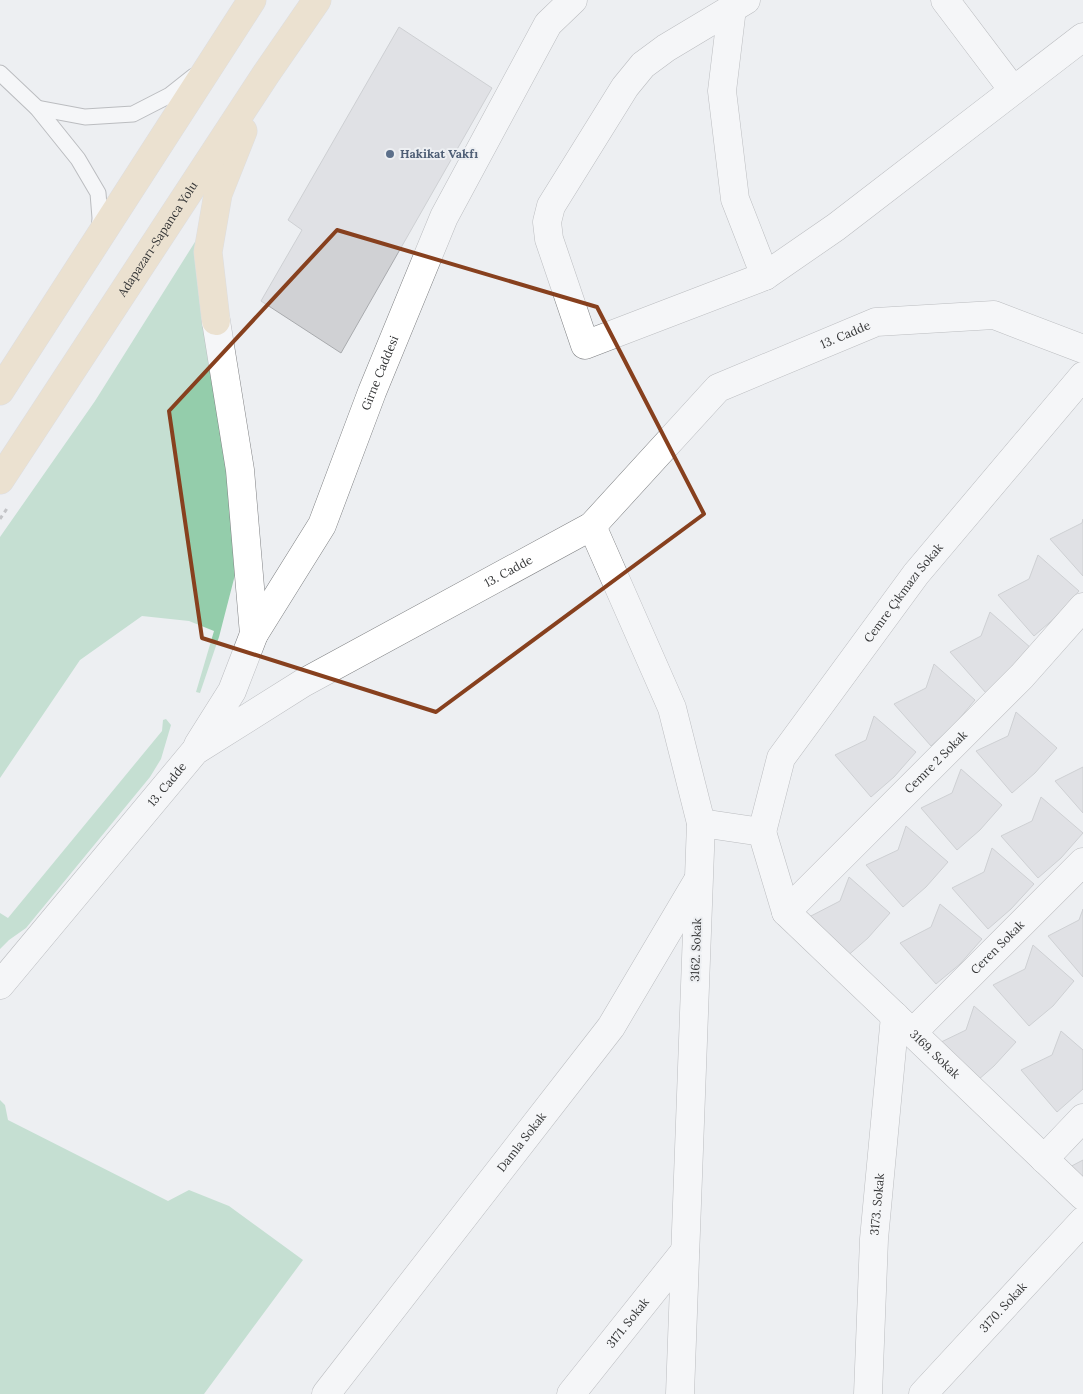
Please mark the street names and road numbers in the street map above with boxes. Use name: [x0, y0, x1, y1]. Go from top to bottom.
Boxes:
street label: Adapazarı-Sapanca Yolu: [114, 178, 201, 300]
street label: 13. Cadde: [818, 317, 873, 351]
street label: Girne Caddesi: [358, 333, 401, 412]
street label: Cemre Çıkmazı Sokak: [860, 539, 946, 645]
street label: 13. Cadde: [481, 552, 535, 590]
street label: Cemre 2 Sokak: [901, 727, 971, 796]
street label: 13. Cadde: [144, 759, 190, 809]
street label: 3162. Sokak: [687, 917, 704, 982]
street label: Ceren Sokak: [967, 917, 1028, 977]
street label: 3169. Sokak: [907, 1026, 964, 1082]
street label: Damla Sokak: [493, 1109, 549, 1175]
street label: 3173. Sokak: [866, 1172, 887, 1236]
street label: 3170. Sokak: [976, 1278, 1030, 1335]
street label: 3171. Sokak: [603, 1294, 652, 1351]

